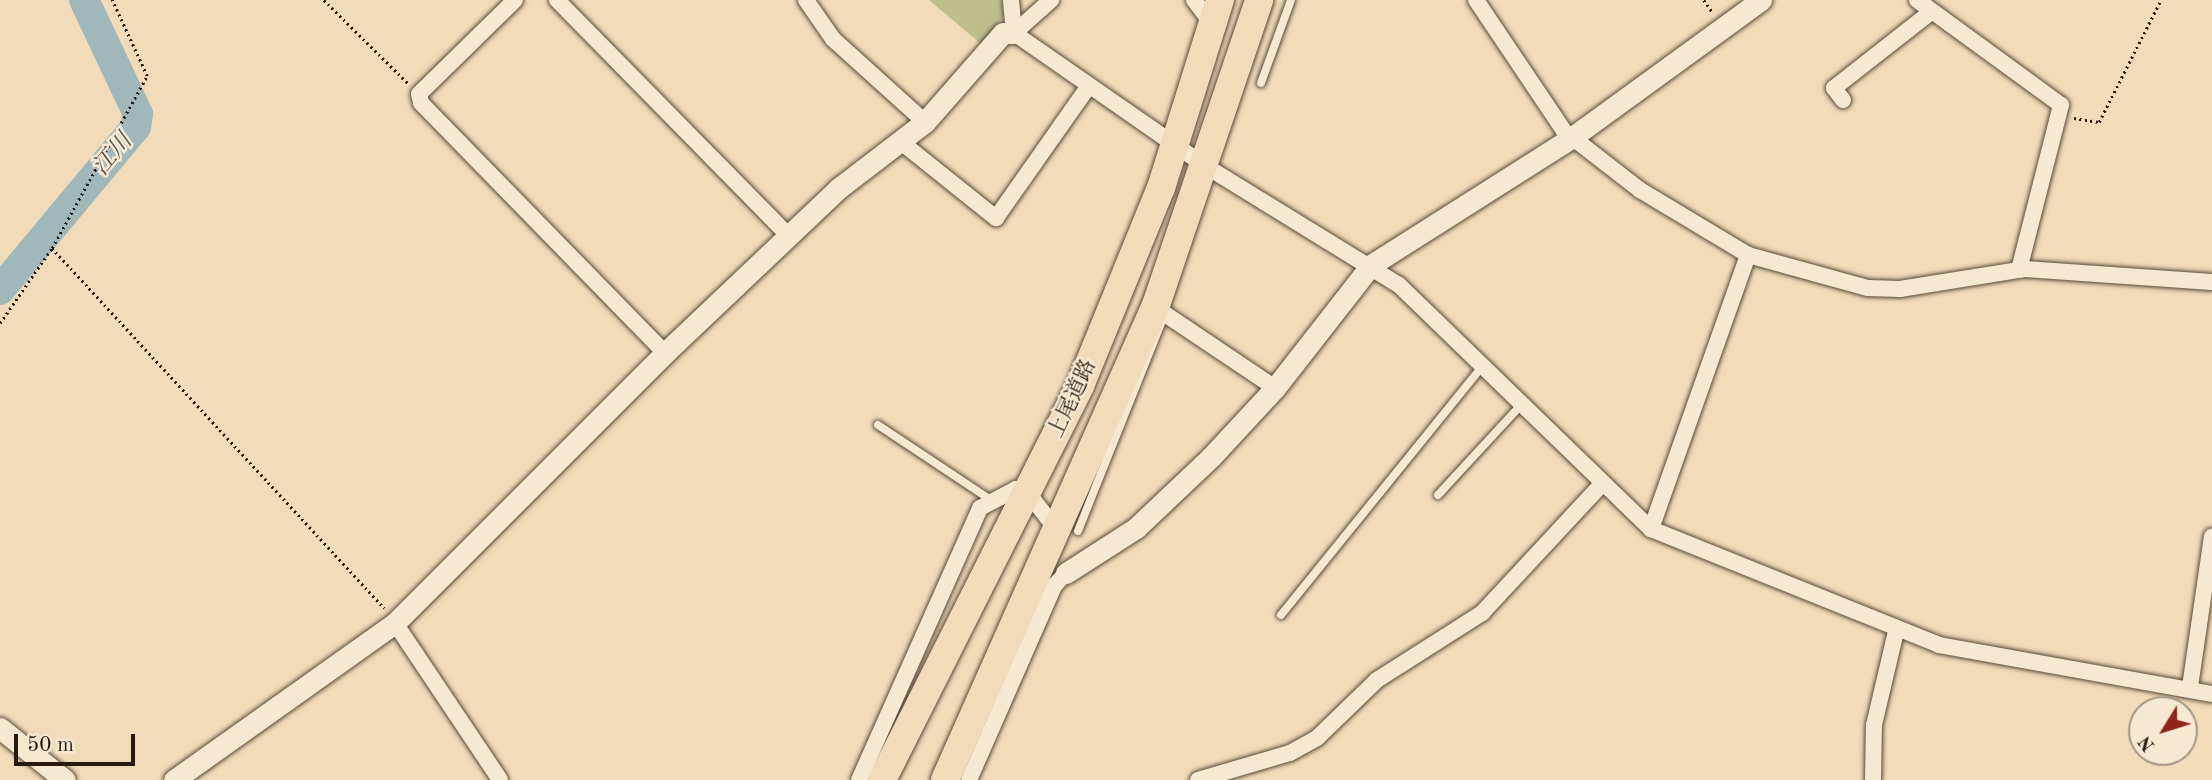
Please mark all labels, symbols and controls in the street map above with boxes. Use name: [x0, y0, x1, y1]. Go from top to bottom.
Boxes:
water label: 江川: [88, 129, 138, 181]
street label: 上尾道路: [1044, 356, 1102, 442]
north arrow: [2128, 696, 2198, 766]
scale bar: [18, 720, 138, 764]
text: N: [2136, 731, 2160, 755]
text: 50 m: [27, 735, 74, 756]

